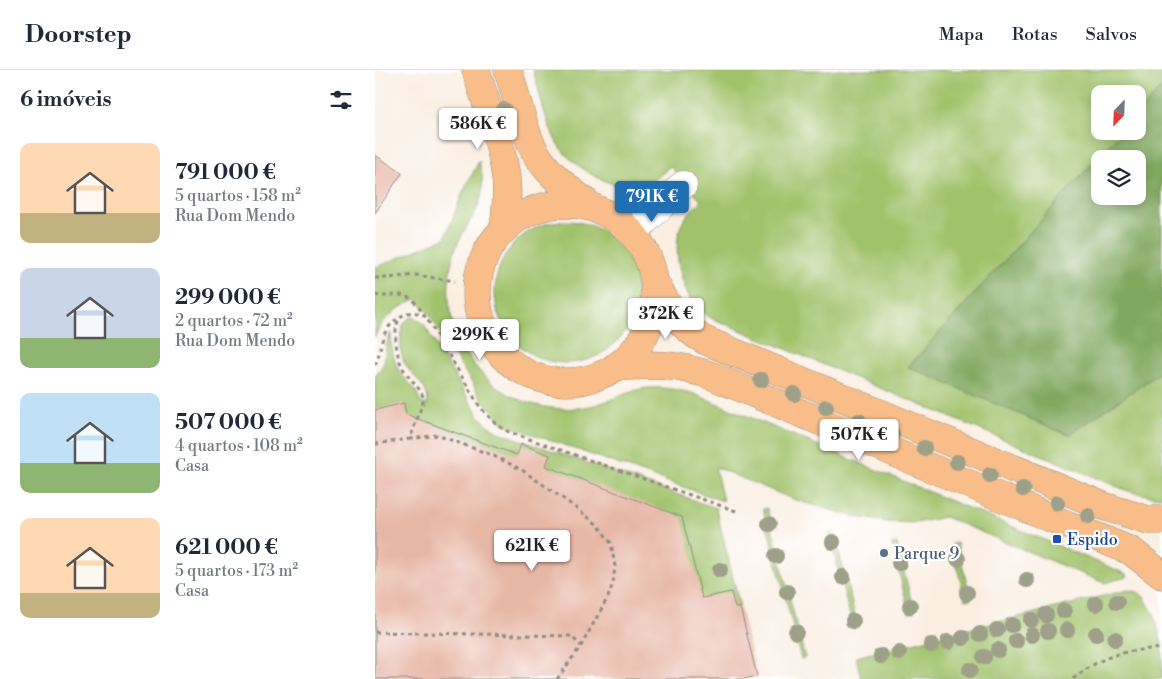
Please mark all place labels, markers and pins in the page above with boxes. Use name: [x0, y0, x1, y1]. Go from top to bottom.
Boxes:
pin: 586K €: [437, 108, 519, 150]
pin: 791K €: [611, 180, 693, 223]
pin: 372K €: [625, 298, 707, 340]
pin: 299K €: [439, 318, 521, 361]
pin: 507K €: [818, 418, 900, 461]
pin: 621K €: [491, 530, 573, 572]
place label: Espido: [1067, 530, 1118, 550]
marker: Espido: [1051, 533, 1063, 545]
place label: Parque 9: [894, 544, 959, 564]
marker: Parque 9: [878, 547, 890, 559]

